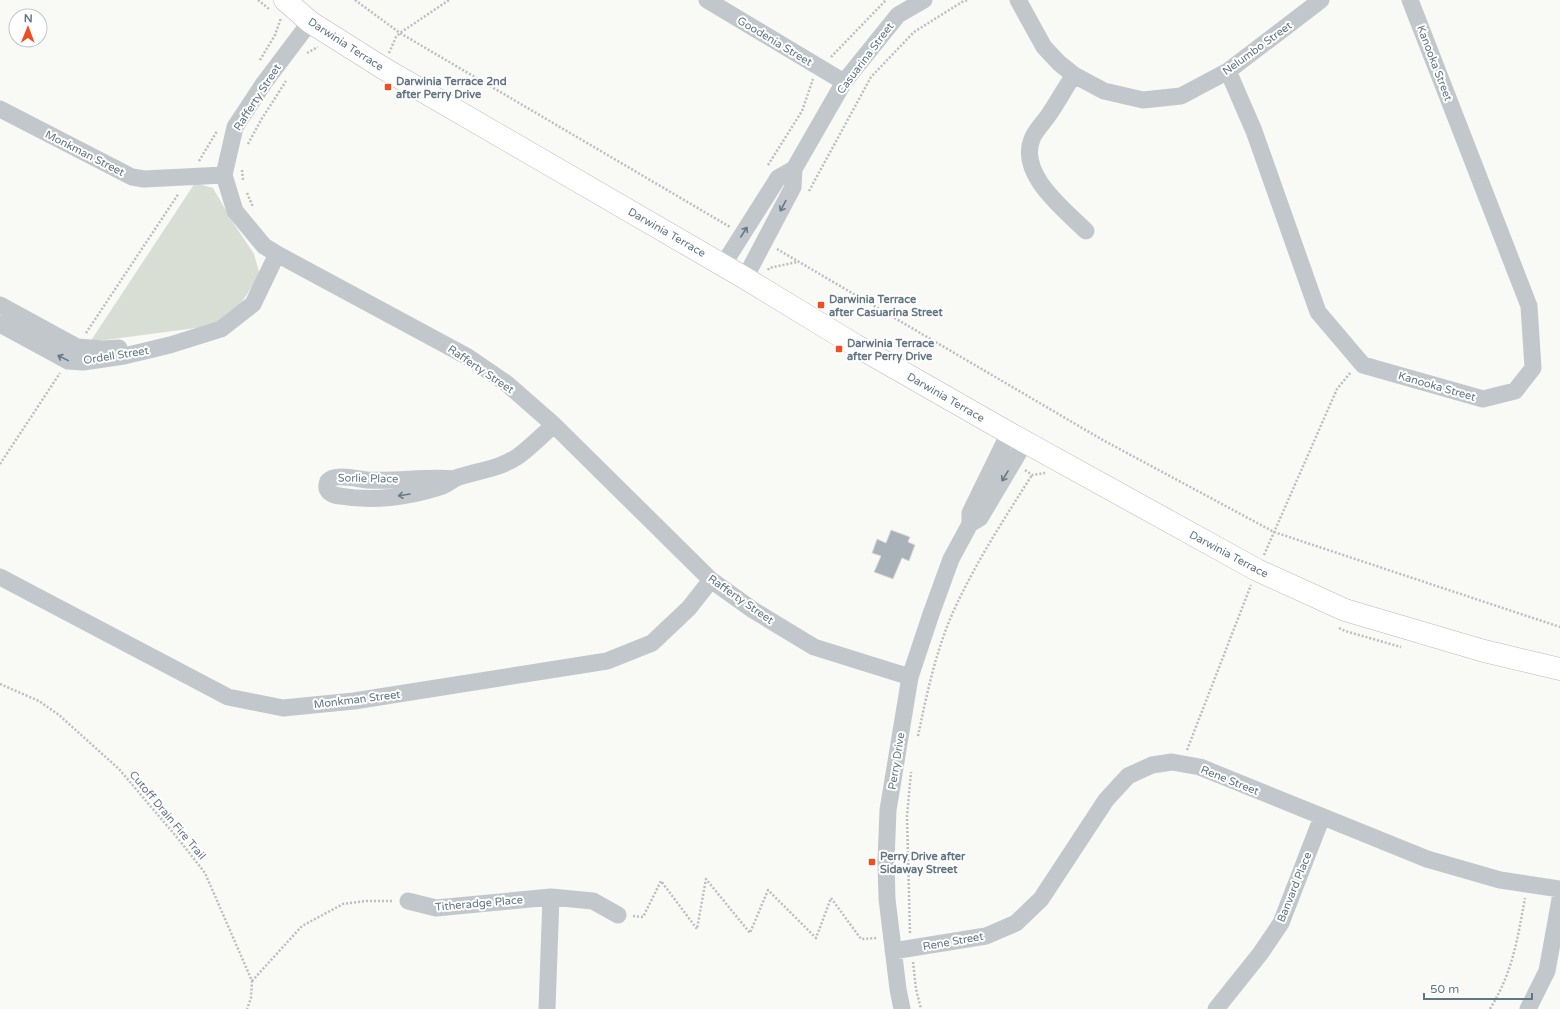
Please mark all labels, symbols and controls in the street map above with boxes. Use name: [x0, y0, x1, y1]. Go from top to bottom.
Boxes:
north arrow: [8, 8, 48, 48]
text: N: [24, 12, 33, 25]
street label: Goodenia Street: [735, 14, 814, 69]
street label: Darwinia Terrace: [306, 15, 386, 74]
street label: Nelumbo Street: [1220, 19, 1294, 78]
street label: Casuarina Street: [834, 20, 897, 97]
street label: Kanooka Street: [1414, 24, 1455, 103]
street label: Rafferty Street: [231, 62, 284, 133]
place label: Darwinia Terrace 2nd after Perry Drive: [396, 75, 507, 102]
marker: Darwinia Terrace 2nd after Perry Drive: [383, 82, 393, 92]
street label: Monkman Street: [43, 128, 127, 179]
one-way arrow: [779, 200, 786, 212]
street label: Darwinia Terrace: [626, 205, 708, 260]
one-way arrow: [740, 226, 748, 238]
place label: Darwinia Terrace after Casuarina Street: [829, 293, 943, 319]
marker: Darwinia Terrace after Casuarina Street: [816, 300, 826, 310]
place label: Darwinia Terrace after Perry Drive: [847, 337, 935, 364]
street label: Rafferty Street: [445, 343, 516, 396]
street label: Ordell Street: [83, 344, 150, 367]
marker: Darwinia Terrace after Perry Drive: [834, 344, 844, 354]
one-way arrow: [57, 354, 69, 361]
street label: Kanooka Street: [1397, 369, 1477, 404]
street label: Darwinia Terrace: [905, 370, 987, 425]
one-way arrow: [1001, 470, 1009, 482]
street label: Sorlie Place: [338, 471, 398, 486]
one-way arrow: [398, 491, 411, 499]
street label: Darwinia Terrace: [1187, 528, 1270, 581]
street label: Rafferty Street: [706, 572, 776, 627]
street label: Monkman Street: [313, 688, 401, 711]
street label: Perry Drive: [886, 732, 907, 791]
street label: Rene Street: [1199, 763, 1261, 798]
street label: Cutoff Drain Fire Trail: [127, 768, 208, 862]
place label: Perry Drive after Sidaway Street: [880, 850, 966, 877]
street label: Banvard Place: [1274, 850, 1314, 924]
marker: Perry Drive after Sidaway Street: [867, 857, 877, 867]
street label: Titheradge Place: [435, 893, 523, 914]
street label: Rene Street: [922, 930, 984, 953]
scale bar: [1424, 975, 1532, 1001]
text: 50 m: [1430, 982, 1459, 996]

